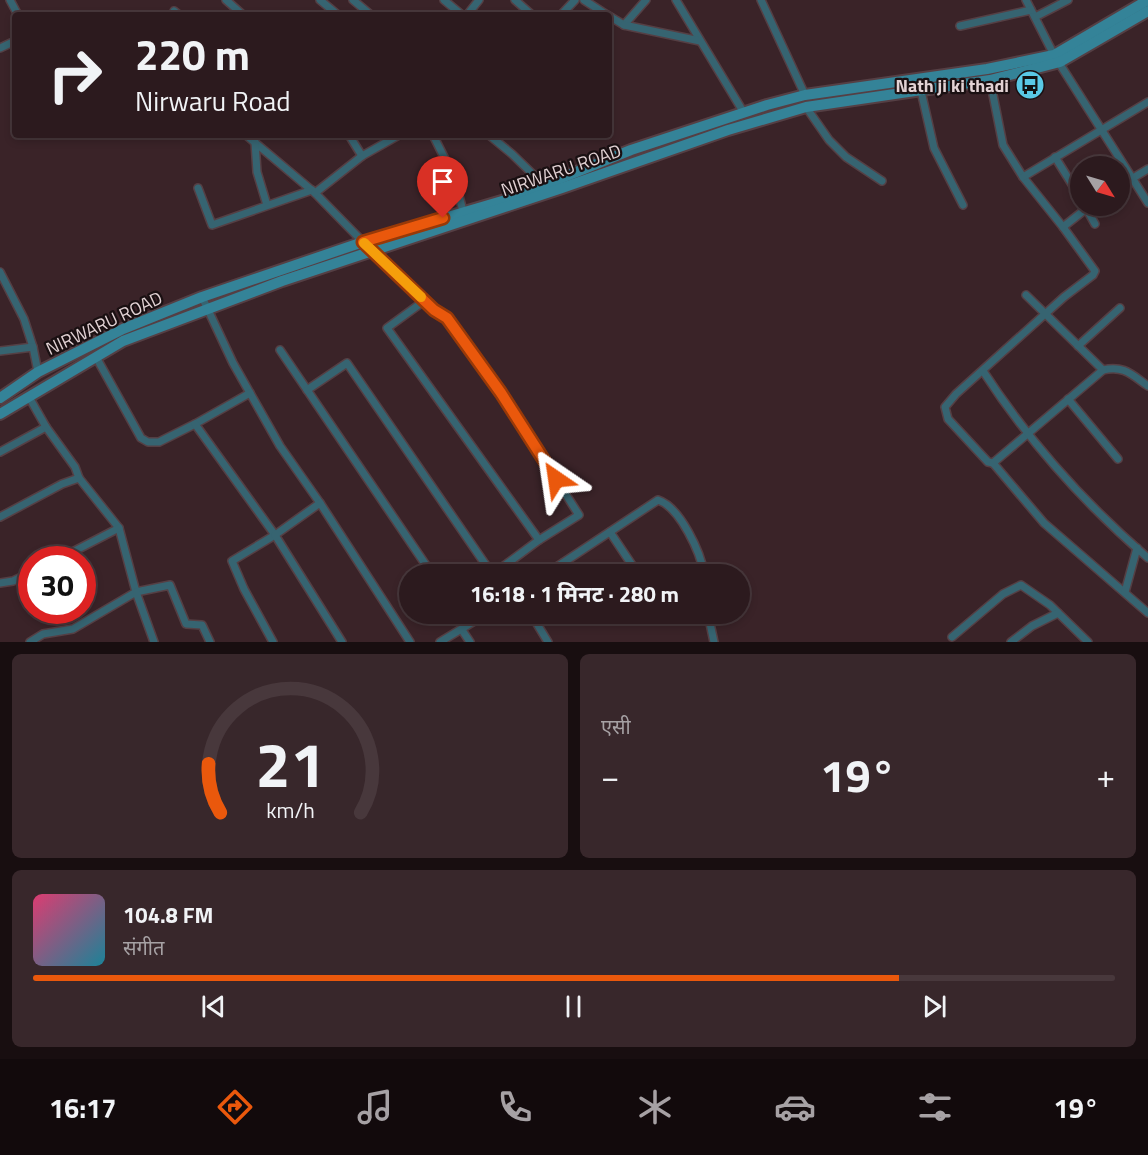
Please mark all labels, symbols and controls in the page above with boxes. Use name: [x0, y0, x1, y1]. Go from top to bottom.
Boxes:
text: 220 m: [135, 22, 250, 86]
icon: right: [36, 36, 114, 114]
bus stop icon: Nath ji ki thadi: [1014, 69, 1046, 101]
place label: Nath ji ki thadi: [895, 72, 1009, 99]
text: Nirwaru Road: [135, 80, 291, 121]
street label: NIRWARU ROAD: [497, 137, 625, 203]
pin: [417, 156, 468, 218]
north arrow: [1070, 156, 1130, 216]
map controls: [1070, 156, 1130, 216]
icon: arrive: [426, 165, 459, 198]
street label: NIRWARU ROAD: [41, 284, 167, 362]
position arrow: [524, 447, 588, 511]
speed limit sign: 30: [18, 546, 96, 624]
text: 16:18 · 1 मिनट · 280 m: [470, 577, 679, 611]
text: एसी: [601, 711, 631, 742]
text: 21: [255, 716, 325, 811]
text: 19°: [820, 741, 896, 809]
text: −: [601, 751, 619, 801]
text: +: [1097, 751, 1115, 801]
text: km/h: [266, 794, 314, 826]
text: 104.8 FM: [123, 898, 213, 932]
text: संगीत: [123, 932, 164, 963]
icon: previous: [197, 990, 230, 1023]
icon: pause: [557, 990, 590, 1023]
icon: next: [918, 990, 951, 1023]
icon: directions: [214, 1086, 256, 1128]
icon: music: [354, 1086, 396, 1128]
icon: phone: [494, 1086, 536, 1128]
icon: climate: [634, 1086, 676, 1128]
icon: car: [774, 1086, 816, 1128]
icon: filters: [914, 1086, 956, 1128]
text: 16:17: [49, 1087, 116, 1128]
text: 19°: [1054, 1087, 1099, 1128]

